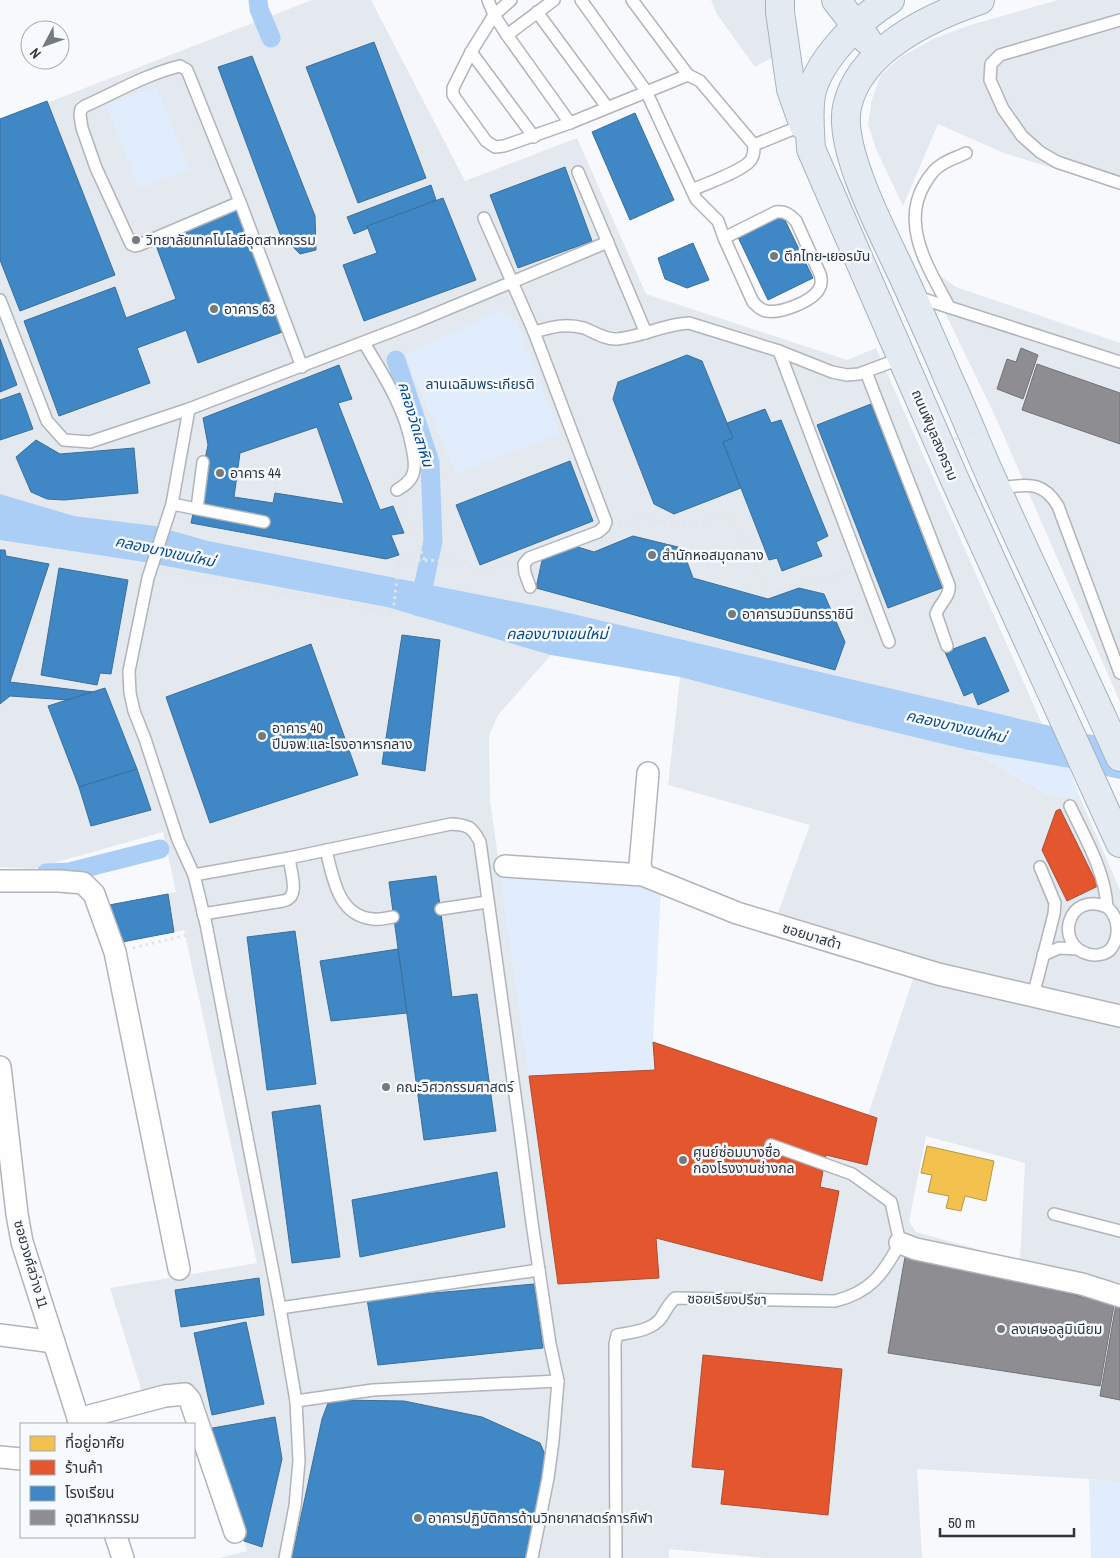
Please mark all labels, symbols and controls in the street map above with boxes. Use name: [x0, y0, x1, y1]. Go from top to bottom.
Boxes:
north arrow: [20, 20, 70, 70]
text: N: [26, 44, 45, 63]
place label: วิทยาลัยเทคโนโลยีอุตสาหกรรม: [145, 231, 316, 249]
marker: วิทยาลัยเทคโนโลยีอุตสาหกรรม: [130, 234, 142, 246]
place label: ตึกไทย-เยอรมัน: [784, 247, 870, 265]
marker: ตึกไทย-เยอรมัน: [768, 250, 780, 262]
place label: อาคาร 63: [224, 300, 275, 318]
marker: อาคาร 63: [208, 303, 220, 315]
park label: ลานเฉลิมพระเกียรติ: [425, 375, 535, 393]
water label: คลองวัดเสาหิน: [393, 379, 439, 470]
street label: ถนนพิบูลสงคราม: [908, 387, 962, 483]
place label: อาคาร 44: [230, 464, 281, 482]
marker: อาคาร 44: [214, 467, 226, 479]
water label: คลองบางเขนใหม่: [113, 530, 219, 572]
place label: สำนักหอสมุดกลาง: [662, 546, 764, 564]
marker: สำนักหอสมุดกลาง: [646, 549, 658, 561]
place label: อาคารนวมินทรราชินี: [742, 605, 854, 623]
marker: อาคารนวมินทรราชินี: [726, 608, 738, 620]
water label: คลองบางเขนใหม่: [506, 623, 610, 644]
water label: คลองบางเขนใหม่: [904, 704, 1010, 748]
place label: อาคาร 40 ปีมจพ.และโรงอาหารกลาง: [271, 719, 413, 753]
marker: อาคาร 40 ปีมจพ.และโรงอาหารกลาง: [256, 730, 268, 742]
street label: ซอยมาสด้า: [780, 919, 844, 953]
place label: คณะวิศวกรรมศาสตร์: [396, 1078, 514, 1096]
marker: คณะวิศวกรรมศาสตร์: [380, 1081, 392, 1093]
place label: ศูนย์ซ่อมบางซื่อ กองโรงงานช่างกล: [693, 1142, 795, 1177]
marker: ศูนย์ซ่อมบางซื่อ กองโรงงานช่างกล: [677, 1154, 689, 1166]
street label: ซอยวงศ์สว่าง 11: [10, 1218, 52, 1311]
street label: ซอยเรียงปรีชา: [687, 1289, 767, 1309]
place label: ลงเศษอลูมิเนียม: [1011, 1320, 1102, 1338]
marker: ลงเศษอลูมิเนียม: [995, 1323, 1007, 1335]
legend: [20, 1423, 195, 1538]
text: ที่อยู่อาศัย: [65, 1432, 125, 1453]
text: ร้านค้า: [65, 1457, 103, 1478]
text: โรงเรียน: [65, 1482, 115, 1503]
scale bar: [940, 1506, 1074, 1538]
text: อุตสาหกรรม: [65, 1507, 139, 1528]
place label: อาคารปฏิบัติการด้านวิทยาศาสตร์การกีฬา: [428, 1509, 653, 1527]
marker: อาคารปฏิบัติการด้านวิทยาศาสตร์การกีฬา: [412, 1512, 424, 1524]
text: 50 m: [948, 1512, 975, 1533]

